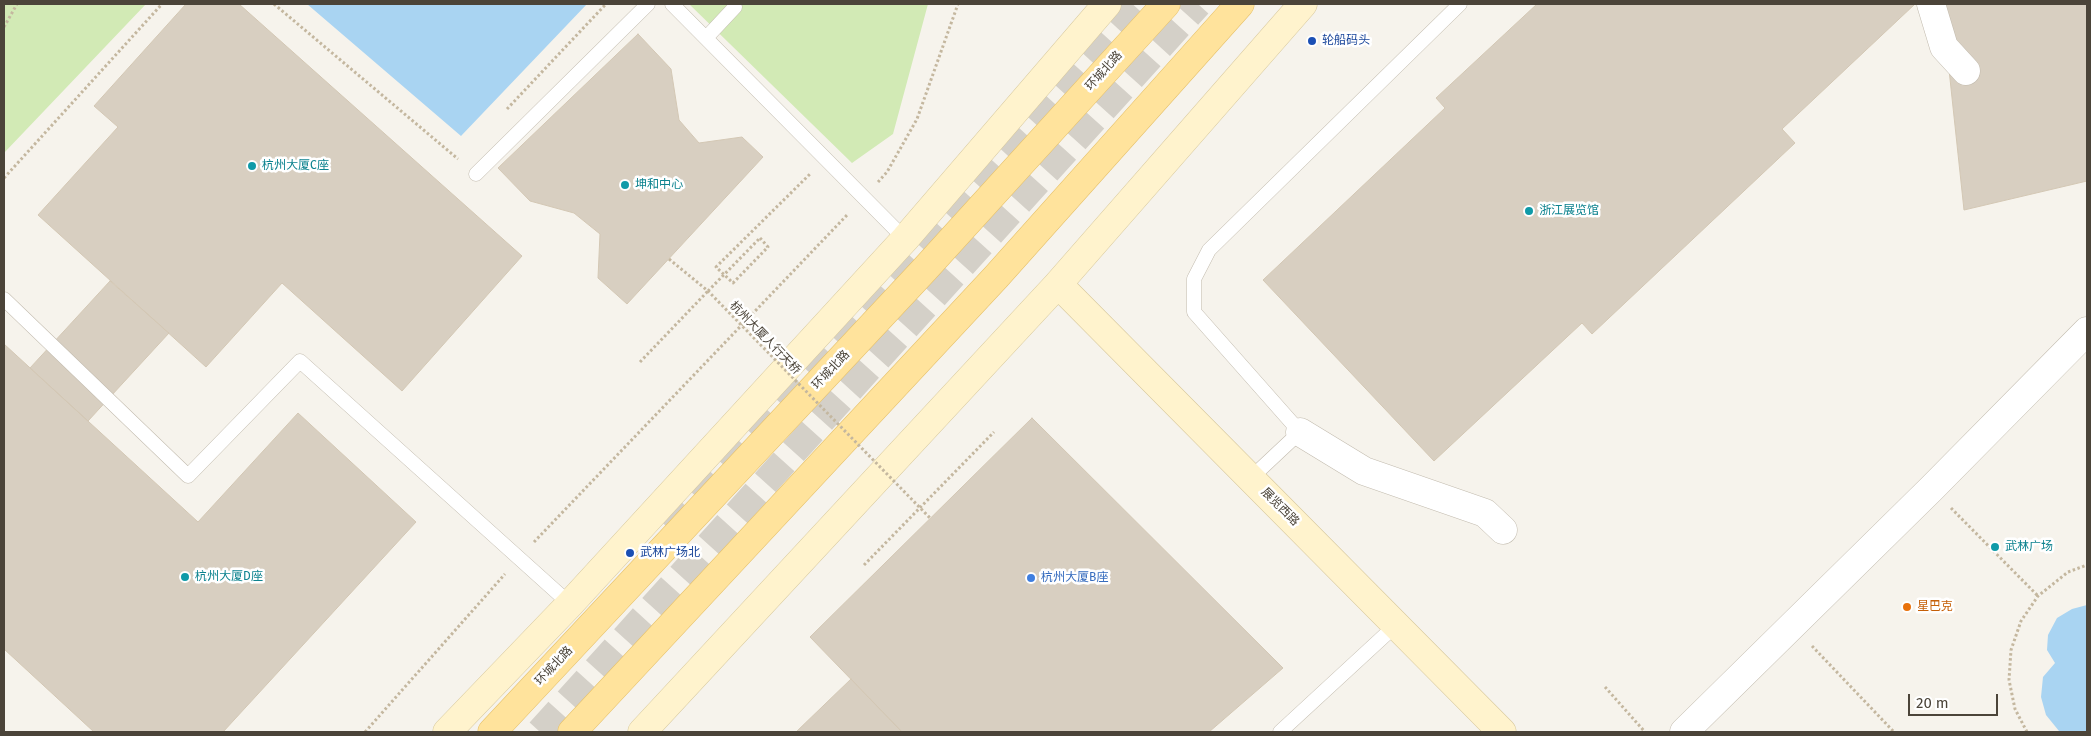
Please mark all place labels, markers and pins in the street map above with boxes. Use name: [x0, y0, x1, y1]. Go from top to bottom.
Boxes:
place label: 轮船码头: [1322, 34, 1370, 48]
marker: 轮船码头: [1306, 35, 1318, 47]
place label: 杭州大厦C座: [262, 159, 329, 173]
marker: 杭州大厦C座: [246, 160, 258, 172]
place label: 坤和中心: [635, 178, 683, 192]
marker: 坤和中心: [619, 179, 631, 191]
place label: 浙江展览馆: [1539, 204, 1599, 218]
marker: 浙江展览馆: [1523, 205, 1535, 217]
place label: 武林广场: [2005, 540, 2053, 554]
marker: 武林广场: [1989, 541, 2001, 553]
place label: 武林广场北: [640, 546, 700, 560]
marker: 武林广场北: [624, 547, 636, 559]
place label: 杭州大厦D座: [195, 570, 263, 584]
marker: 杭州大厦D座: [179, 571, 191, 583]
place label: 杭州大厦B座: [1041, 571, 1108, 585]
marker: 杭州大厦B座: [1025, 572, 1037, 584]
place label: 星巴克: [1917, 600, 1953, 614]
marker: 星巴克: [1901, 601, 1913, 613]

